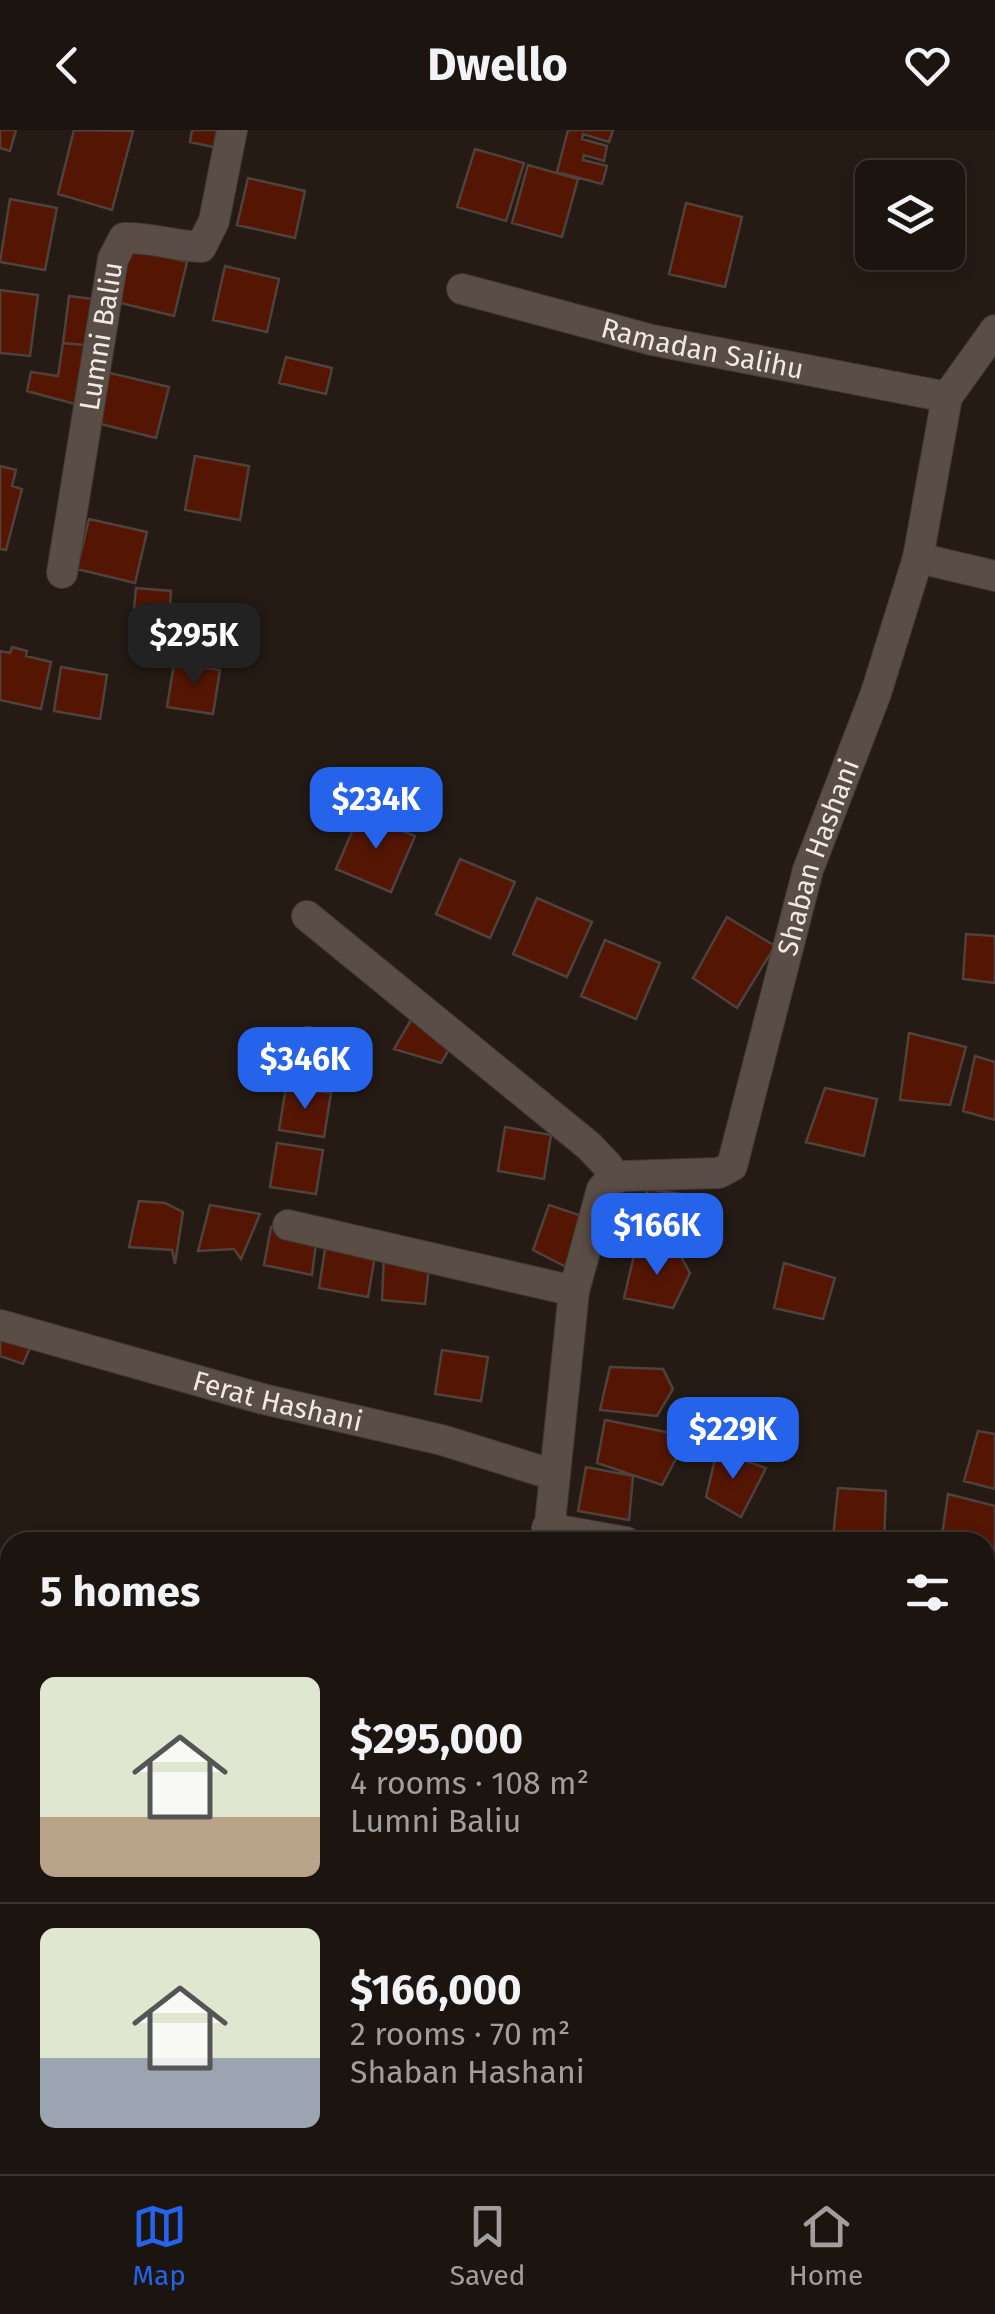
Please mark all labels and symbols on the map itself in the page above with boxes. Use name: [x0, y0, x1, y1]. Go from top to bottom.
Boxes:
street label: Lumni Baliu: [72, 259, 129, 413]
street label: Ramadan Salihu: [598, 311, 807, 385]
pin: $295K: [124, 603, 264, 688]
street label: Shaban Hashani: [770, 754, 866, 959]
pin: $234K: [306, 767, 446, 852]
pin: $346K: [235, 1027, 375, 1112]
pin: $166K: [587, 1193, 727, 1278]
street label: Ferat Hashani: [189, 1364, 366, 1438]
pin: $229K: [663, 1397, 803, 1482]

